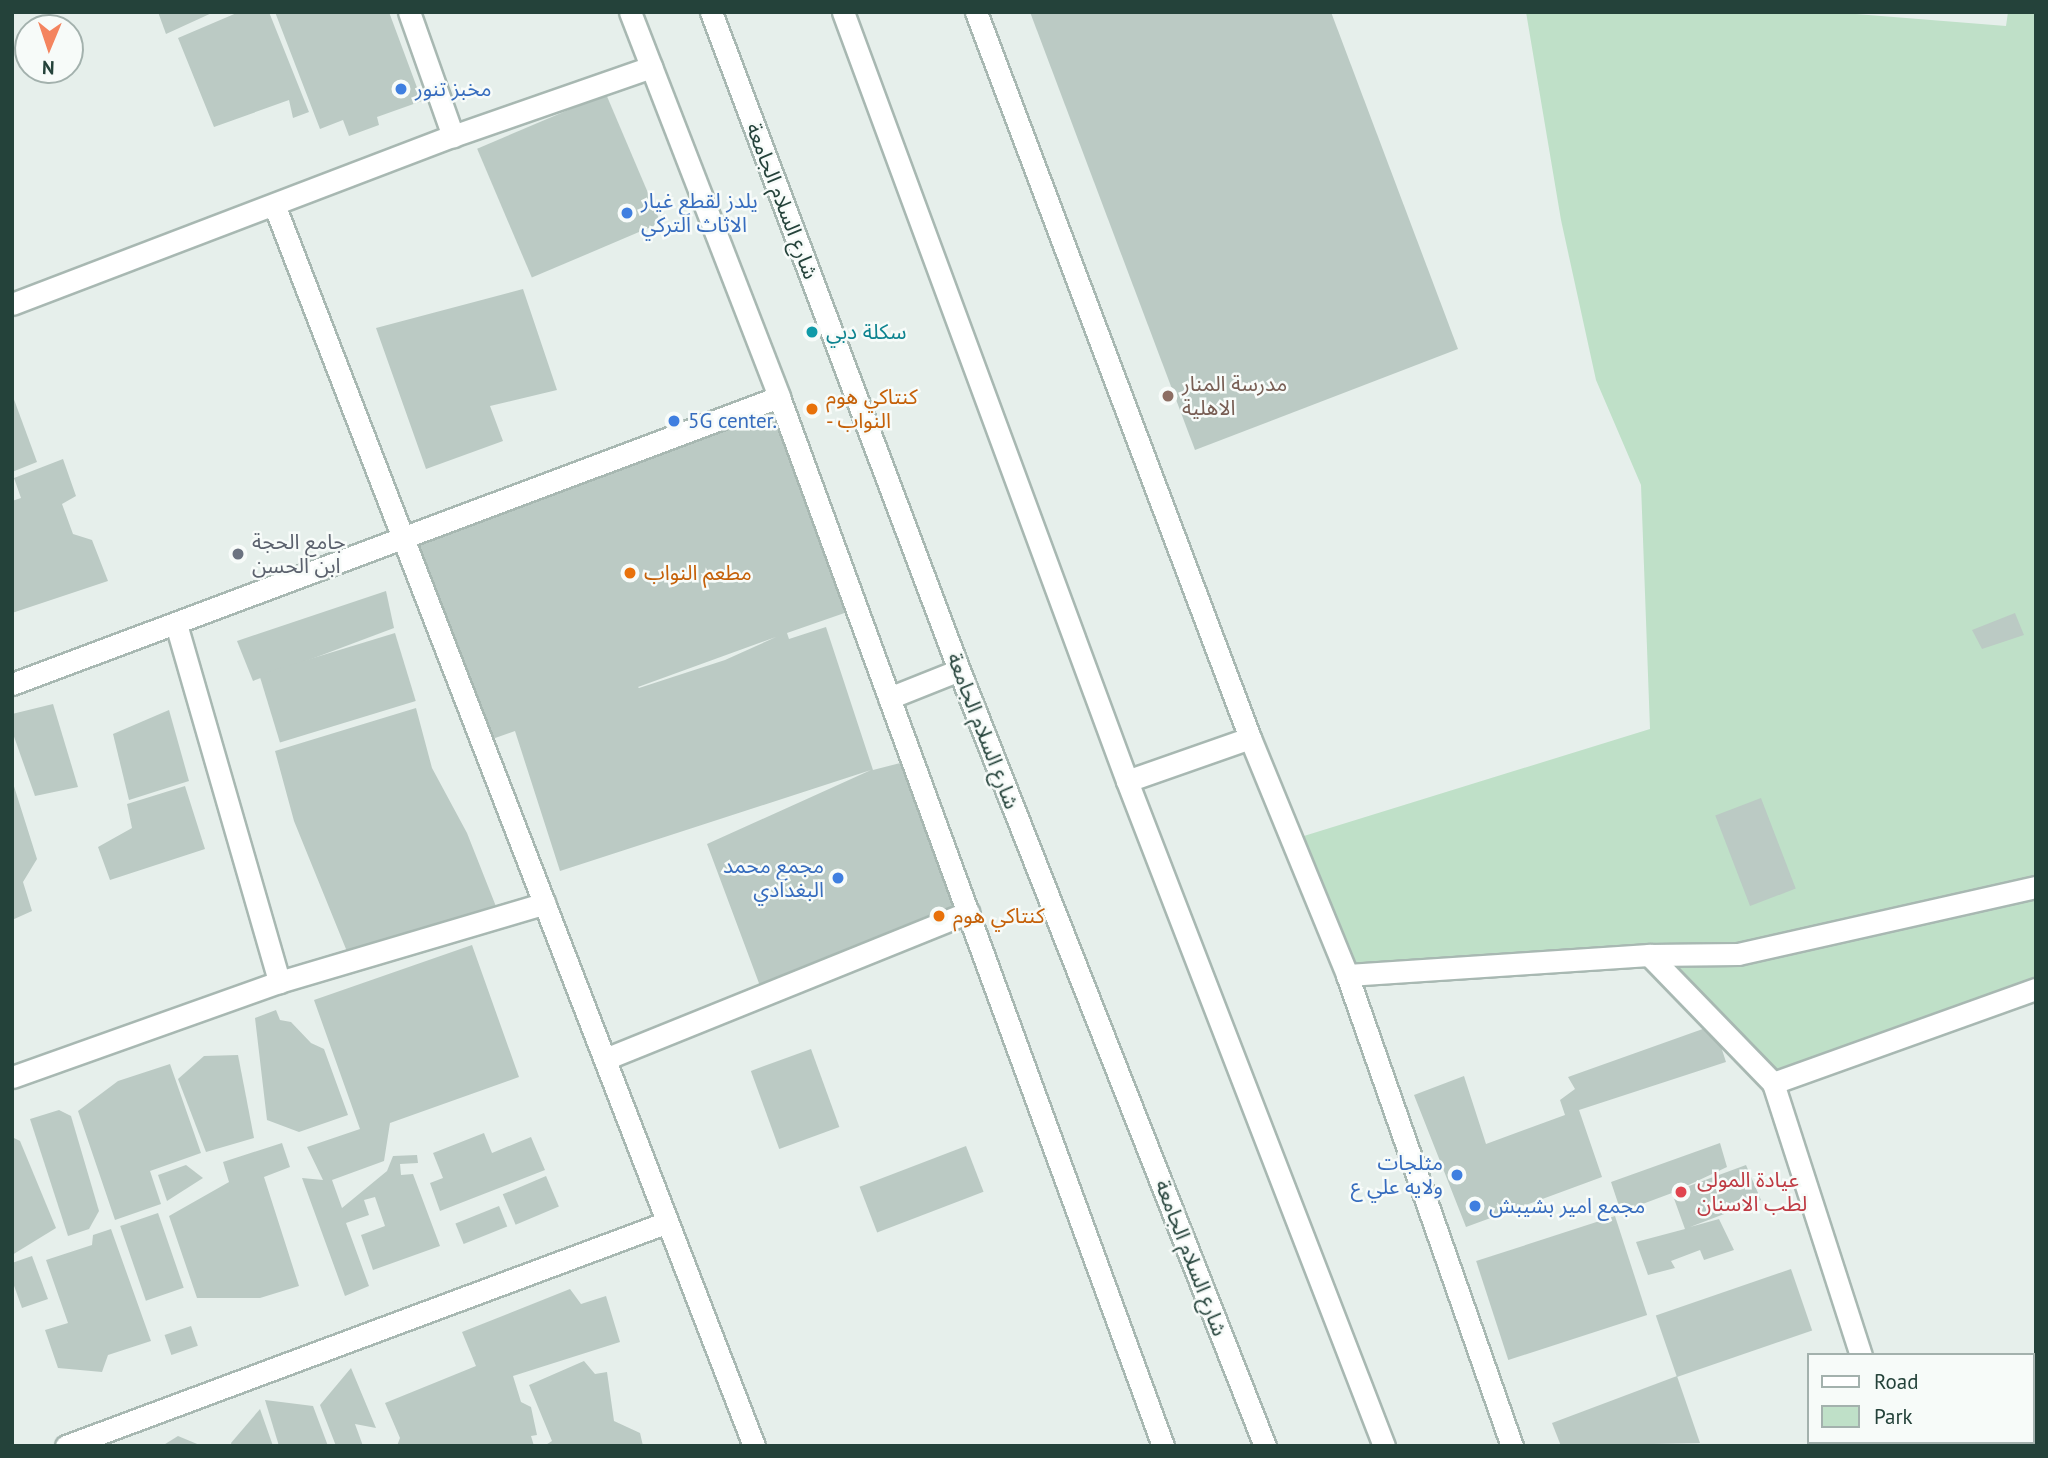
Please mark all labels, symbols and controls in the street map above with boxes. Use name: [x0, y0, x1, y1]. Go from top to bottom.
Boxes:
north arrow: [14, 14, 84, 84]
text: N: [42, 56, 55, 80]
place label: مخبز تنور: [415, 76, 492, 102]
marker: مخبز تنور: [393, 81, 409, 97]
street label: شارع السلام الجامعة: [741, 119, 823, 283]
place label: يلدز لقطع غيار الاثاث التركي: [641, 188, 758, 238]
marker: يلدز لقطع غيار الاثاث التركي: [619, 205, 635, 221]
place label: سكلة دبي: [826, 319, 906, 345]
marker: سكلة دبي: [804, 324, 820, 340]
place label: مدرسة المنار الاهلية: [1182, 371, 1287, 421]
place label: كنتاكي هوم - النواب: [826, 384, 918, 434]
marker: مدرسة المنار الاهلية: [1160, 388, 1176, 404]
marker: كنتاكي هوم - النواب: [804, 401, 820, 417]
place label: 5G center.: [688, 408, 777, 434]
marker: 5G center.: [666, 413, 682, 429]
place label: جامع الحجة ابن الحسن: [252, 529, 346, 579]
marker: جامع الحجة ابن الحسن: [230, 546, 246, 562]
place label: مطعم النواب: [644, 560, 752, 586]
marker: مطعم النواب: [622, 565, 638, 581]
street label: شارع السلام الجامعة: [942, 649, 1024, 813]
place label: مجمع محمد البغدادي: [723, 853, 824, 903]
marker: مجمع محمد البغدادي: [830, 870, 846, 886]
place label: كنتاكي هوم: [953, 903, 1045, 929]
marker: كنتاكي هوم: [931, 908, 947, 924]
place label: مثلجات ولايه علي ع: [1351, 1150, 1443, 1200]
marker: مثلجات ولايه علي ع: [1449, 1167, 1465, 1183]
place label: عيادة المولى لطب الاسنان: [1697, 1167, 1807, 1217]
street label: شارع السلام الجامعة: [1150, 1176, 1232, 1340]
marker: عيادة المولى لطب الاسنان: [1671, 1182, 1691, 1202]
place label: مجمع امير بشيبش: [1489, 1193, 1645, 1219]
marker: مجمع امير بشيبش: [1467, 1198, 1483, 1214]
legend: [1806, 1353, 2034, 1444]
text: Road: [1874, 1368, 1918, 1395]
text: Park: [1874, 1403, 1913, 1430]

